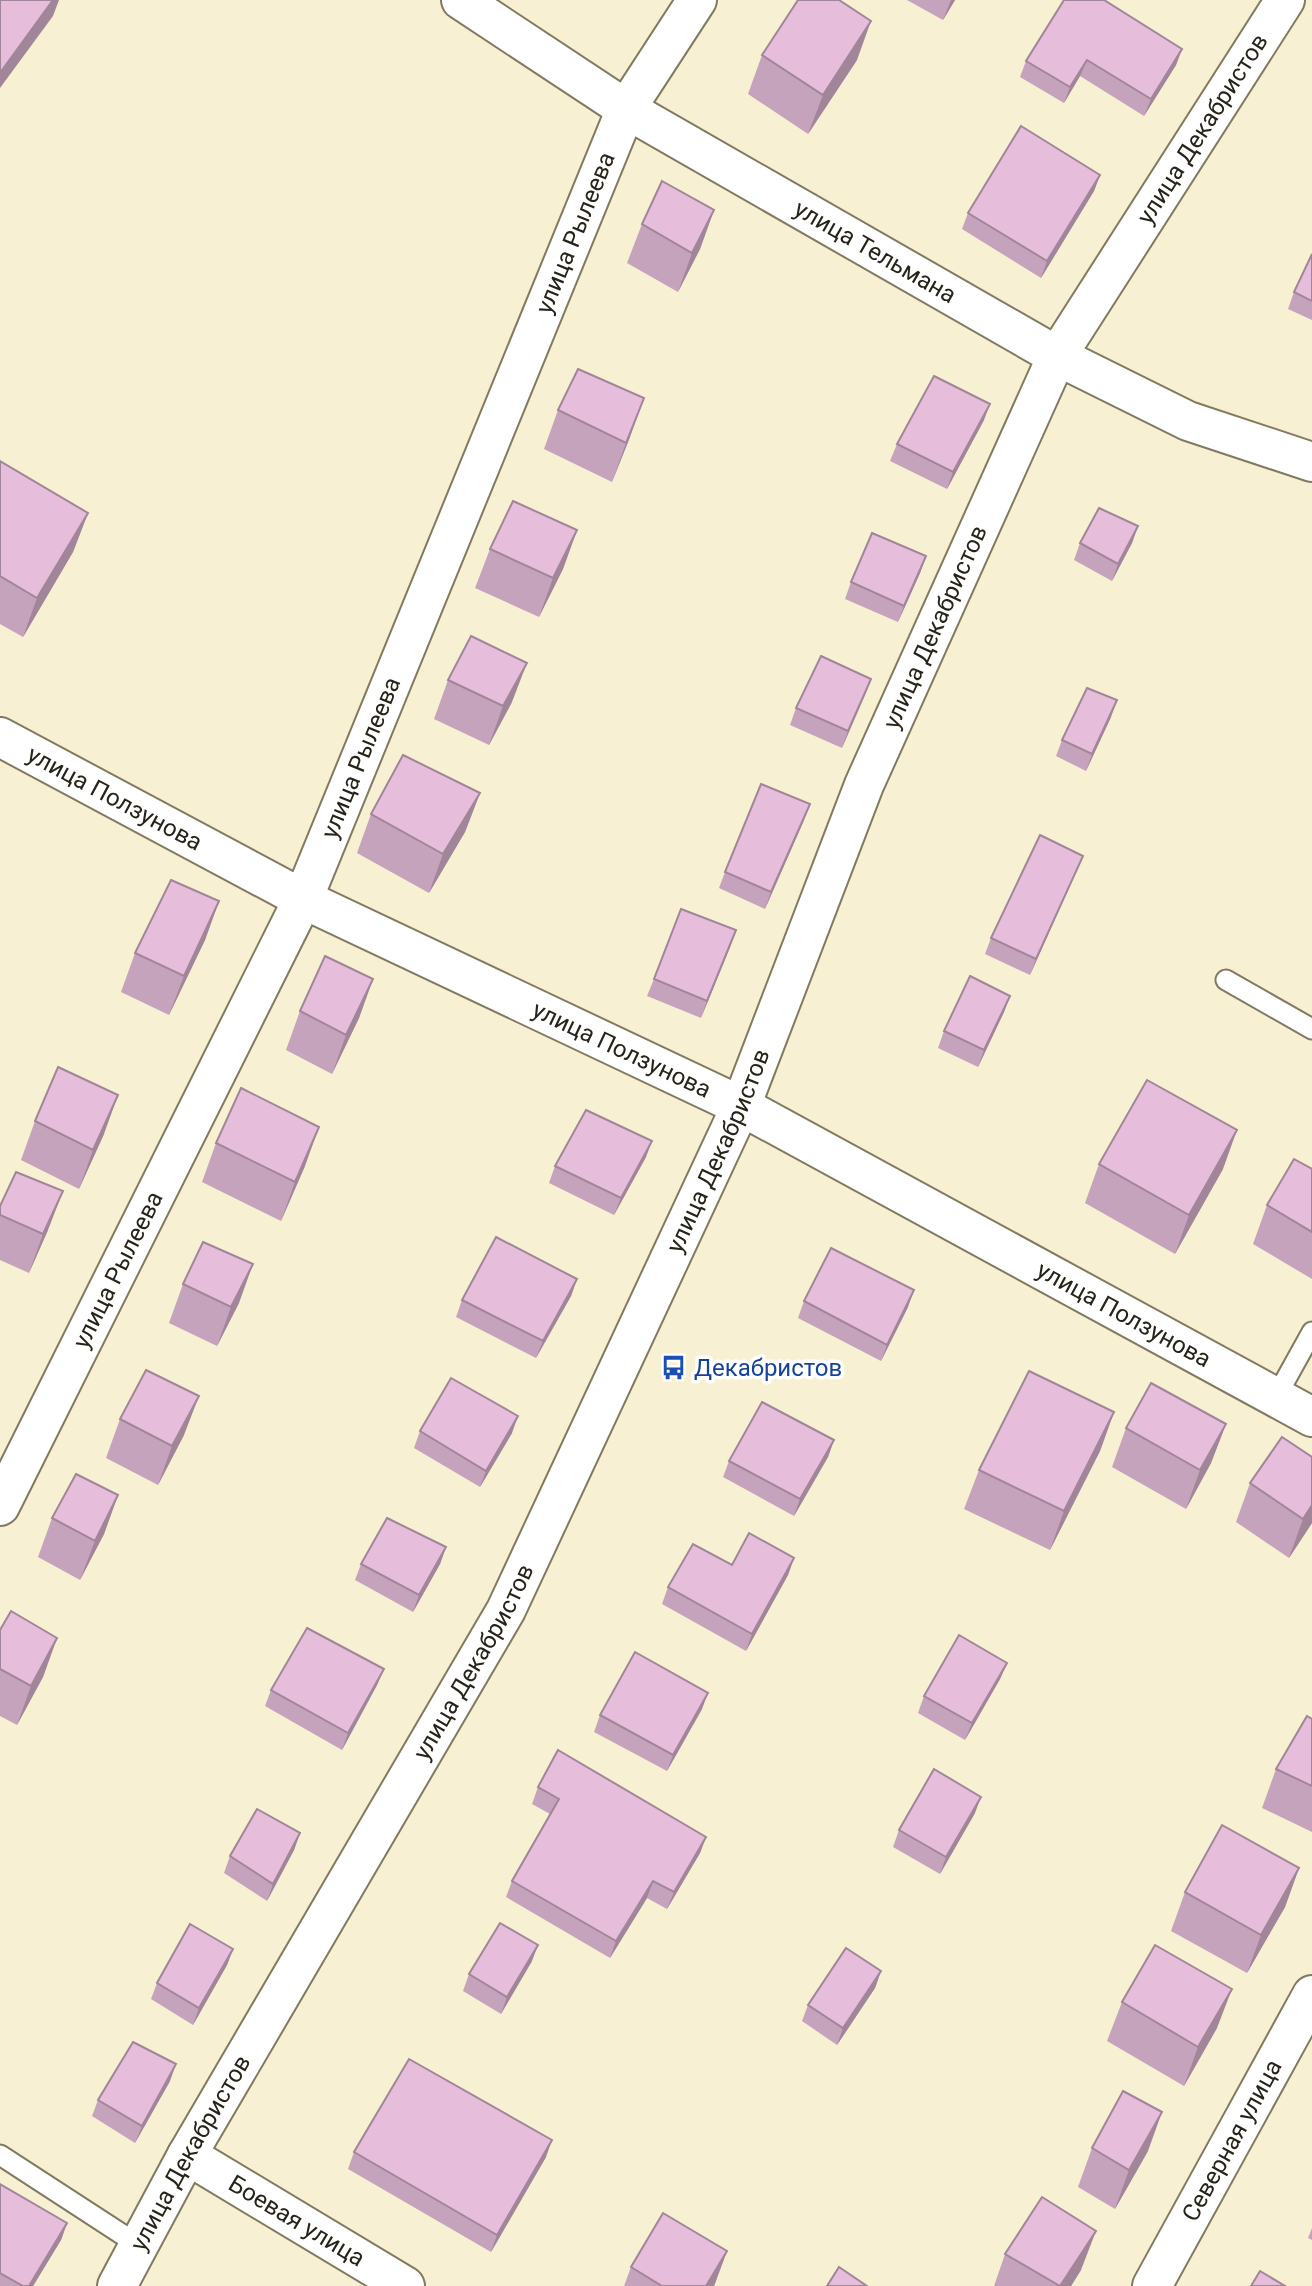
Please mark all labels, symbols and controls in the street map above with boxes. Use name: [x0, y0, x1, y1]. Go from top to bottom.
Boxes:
street label: улица Декабристов: [1131, 29, 1274, 229]
street label: улица Рылеева: [530, 148, 621, 318]
street label: улица Тельмана: [789, 194, 961, 309]
street label: улица Декабристов: [877, 521, 993, 733]
street label: улица Рылеева: [315, 673, 406, 843]
street label: улица Ползунова: [22, 740, 207, 856]
street label: улица Ползунова: [528, 995, 715, 1104]
street label: улица Декабристов: [661, 1045, 776, 1257]
street label: улица Рылеева: [67, 1187, 169, 1353]
street label: улица Ползунова: [1032, 1256, 1216, 1373]
bus stop icon: Декабристов: [660, 1354, 688, 1382]
place label: Декабристов: [694, 1354, 842, 1382]
street label: улица Декабристов: [407, 1560, 539, 1765]
street label: улица Декабристов: [124, 2050, 256, 2256]
street label: Северная улица: [1176, 2055, 1288, 2226]
street label: Боевая улица: [224, 2169, 370, 2272]

